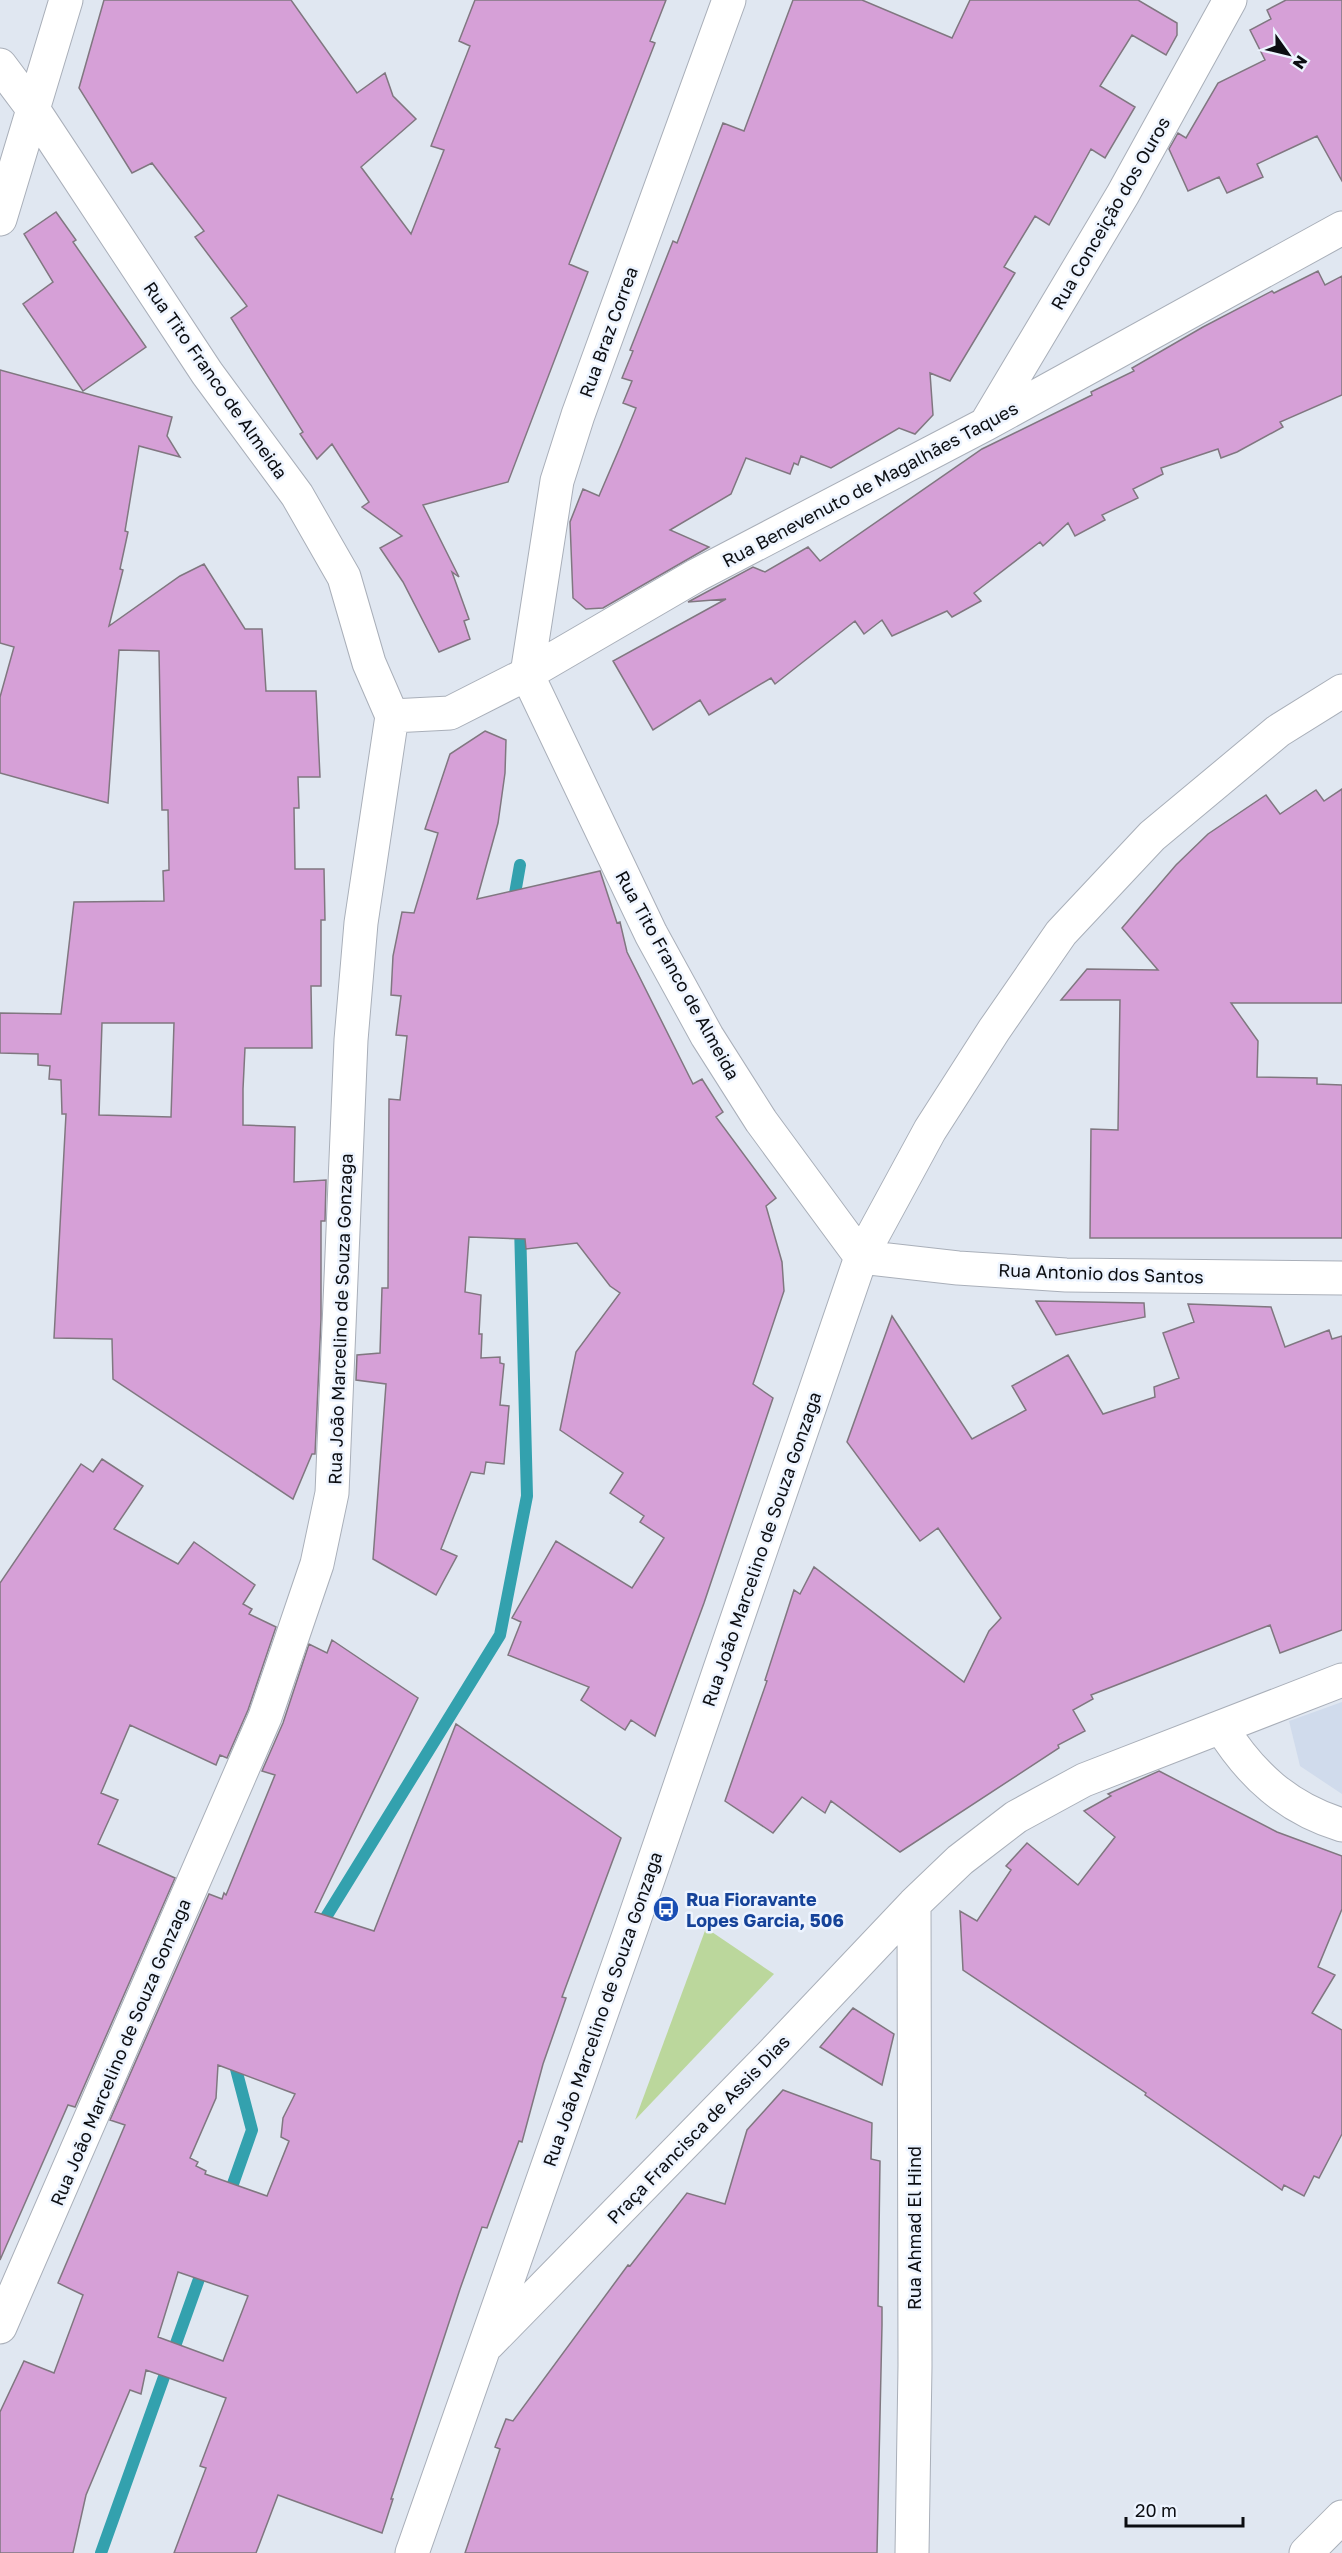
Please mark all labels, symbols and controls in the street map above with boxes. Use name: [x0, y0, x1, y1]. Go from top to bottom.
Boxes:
north arrow: [1258, 24, 1318, 84]
text: N: [1289, 52, 1312, 73]
street label: Rua Conceição dos Ouros: [1046, 113, 1174, 313]
street label: Rua Braz Correa: [574, 264, 642, 400]
street label: Rua Tito Franco de Almeida: [139, 277, 293, 483]
street label: Rua Benevenuto de Magalhães Taques: [718, 396, 1022, 572]
street label: Rua Tito Franco de Almeida: [611, 867, 745, 1083]
street label: Rua João Marcelino de Souza Gonzaga: [323, 1153, 357, 1485]
street label: Rua Antonio dos Santos: [998, 1258, 1204, 1288]
street label: Rua João Marcelino de Souza Gonzaga: [697, 1389, 825, 1709]
street label: Rua João Marcelino de Souza Gonzaga: [538, 1849, 666, 2169]
place label: Rua Fioravante Lopes Garcia, 506: [686, 1888, 844, 1931]
bus stop icon: Rua Fioravante Lopes Garcia, 506: [651, 1894, 681, 1924]
street label: Rua João Marcelino de Souza Gonzaga: [45, 1895, 195, 2209]
street label: Praça Francisca de Assis Dias: [602, 2030, 794, 2228]
street label: Rua Ahmad El Hind: [903, 2146, 925, 2310]
scale bar: [1126, 2490, 1243, 2528]
text: 20 m: [1135, 2499, 1177, 2521]

